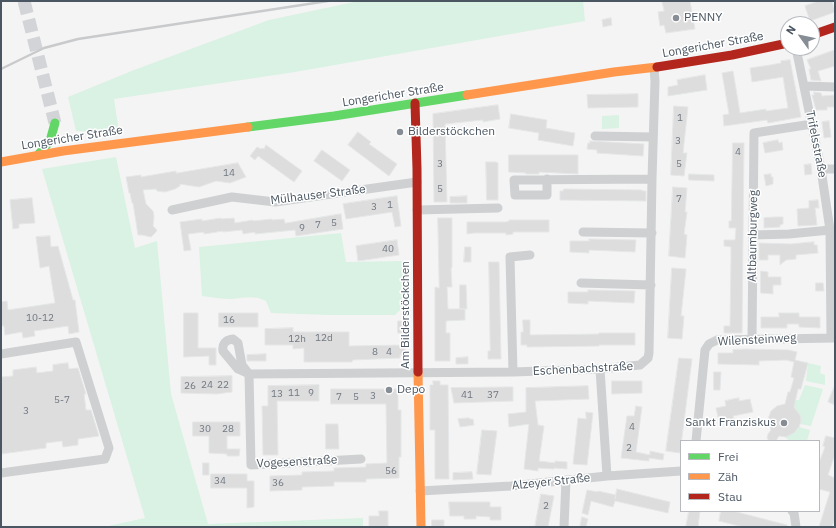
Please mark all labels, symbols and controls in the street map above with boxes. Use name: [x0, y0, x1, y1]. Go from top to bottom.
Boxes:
place label: PENNY: [684, 11, 722, 25]
marker: PENNY: [671, 13, 681, 23]
north arrow: [780, 16, 820, 56]
text: N: [783, 23, 799, 37]
street label: Longericher Straße: [661, 29, 765, 61]
street label: Longericher Straße: [341, 80, 445, 110]
street label: Trifelsstraße: [802, 109, 830, 179]
house number: 1: [677, 112, 683, 124]
street label: Longericher Straße: [20, 123, 124, 153]
place label: Bilderstöckchen: [408, 125, 495, 139]
marker: Bilderstöckchen: [395, 127, 405, 137]
house number: 3: [675, 135, 681, 147]
house number: 4: [735, 146, 741, 158]
house number: 3: [437, 158, 443, 170]
house number: 5: [676, 158, 682, 170]
house number: 14: [223, 167, 235, 179]
street label: Mülhauser Straße: [270, 182, 366, 208]
house number: 5: [437, 183, 443, 195]
street label: Altbaumburgweg: [745, 190, 761, 282]
house number: 7: [676, 193, 682, 205]
house number: 1: [387, 199, 393, 211]
house number: 3: [371, 201, 377, 213]
house number: 5: [331, 217, 337, 229]
house number: 7: [315, 219, 321, 231]
house number: 9: [299, 222, 305, 234]
house number: 40: [382, 243, 394, 255]
street label: Am Bilderstöckchen: [399, 261, 413, 369]
house number: 10-12: [26, 312, 54, 324]
house number: 16: [223, 314, 235, 326]
street label: Wilensteinweg: [717, 331, 797, 349]
house number: 12d: [315, 332, 333, 344]
house number: 12h: [288, 333, 306, 345]
house number: 8: [372, 346, 378, 358]
house number: 4: [386, 346, 392, 358]
street label: Eschenbachstraße: [533, 359, 633, 379]
house number: 24: [201, 379, 213, 391]
house number: 22: [217, 379, 229, 391]
house number: 26: [184, 380, 196, 392]
place label: Depo: [397, 383, 425, 397]
marker: Depo: [384, 385, 394, 395]
house number: 11: [288, 387, 300, 399]
house number: 9: [308, 387, 314, 399]
house number: 13: [271, 388, 283, 400]
house number: 41: [461, 389, 473, 401]
house number: 37: [487, 389, 499, 401]
house number: 3: [370, 390, 376, 402]
house number: 7: [336, 391, 342, 403]
house number: 5: [353, 391, 359, 403]
house number: 5-7: [54, 394, 70, 406]
house number: 3: [23, 405, 29, 417]
place label: Sankt Franziskus: [685, 416, 776, 430]
marker: Sankt Franziskus: [779, 418, 789, 428]
house number: 4: [629, 421, 635, 433]
house number: 30: [199, 423, 211, 435]
house number: 28: [222, 423, 234, 435]
legend: [680, 440, 820, 512]
house number: 2: [626, 442, 632, 454]
text: Frei: [718, 449, 738, 464]
street label: Vogesenstraße: [256, 453, 338, 471]
house number: 56: [385, 465, 397, 477]
text: Zäh: [718, 469, 738, 484]
street label: Alzeyer Straße: [511, 471, 591, 493]
house number: 34: [214, 475, 226, 487]
house number: 36: [272, 477, 284, 489]
text: Stau: [718, 489, 742, 504]
house number: 2: [543, 500, 549, 512]

